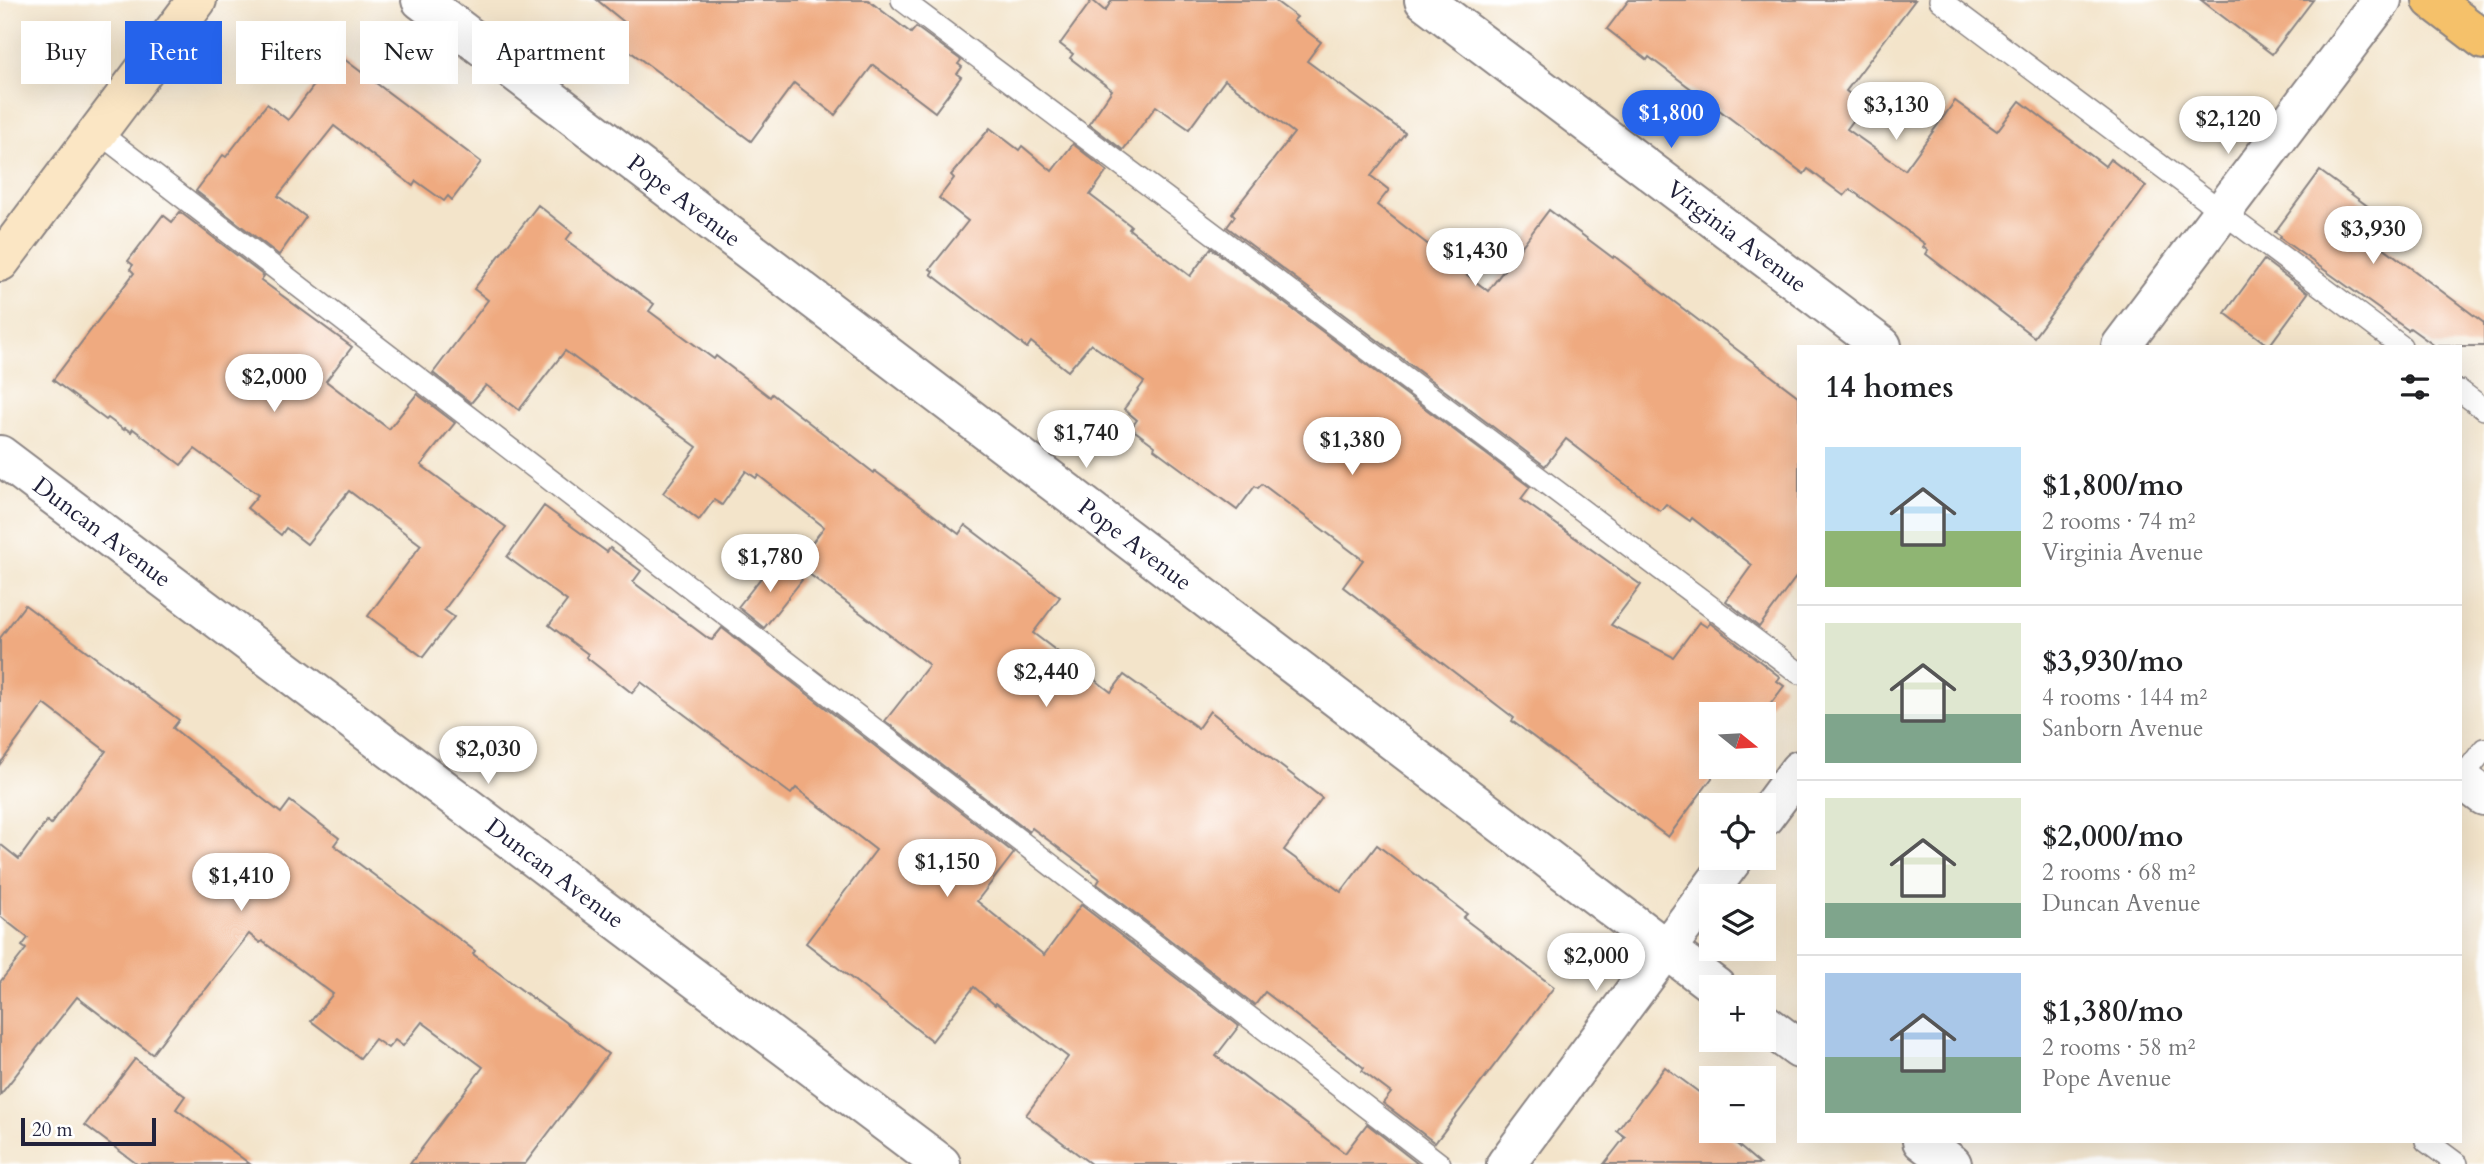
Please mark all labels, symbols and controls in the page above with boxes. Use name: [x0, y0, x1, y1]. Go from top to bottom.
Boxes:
chip: Buy: [21, 21, 111, 84]
chip: Rent: [125, 21, 222, 84]
chip: Filters: [236, 21, 346, 84]
chip: New: [360, 21, 458, 84]
chip: Apartment: [472, 21, 629, 84]
pin: $3,130: [1839, 82, 1953, 142]
text: $3,130: [1863, 89, 1929, 120]
pin: $1,800: [1614, 90, 1728, 150]
pin: $2,120: [2171, 96, 2285, 156]
text: $1,800: [1638, 97, 1704, 128]
text: $2,120: [2195, 103, 2261, 134]
street label: Pope Avenue: [621, 147, 748, 255]
street label: Virginia Avenue: [1660, 172, 1814, 300]
pin: $3,930: [2316, 206, 2430, 266]
text: $3,930: [2340, 213, 2406, 244]
pin: $1,430: [1418, 229, 1532, 288]
text: $1,430: [1442, 235, 1508, 266]
pin: $2,000: [217, 354, 331, 414]
text: $2,000: [241, 361, 307, 392]
text: 14 homes: [1825, 367, 1954, 408]
icon: filters: [2396, 368, 2434, 406]
pin: $1,740: [1029, 410, 1143, 470]
text: $1,740: [1053, 417, 1119, 448]
pin: $1,380: [1295, 418, 1409, 477]
text: $1,380: [1319, 424, 1385, 455]
text: $1,800/mo: [2042, 465, 2183, 506]
street label: Duncan Avenue: [26, 469, 178, 595]
icon: home: [1881, 475, 1965, 559]
street label: Pope Avenue: [1071, 490, 1199, 598]
text: 2 rooms · 74 m²: [2042, 506, 2195, 537]
pin: $1,780: [713, 534, 827, 594]
text: Virginia Avenue: [2042, 537, 2203, 568]
text: $1,780: [737, 541, 803, 572]
text: $3,930/mo: [2042, 641, 2183, 682]
pin: $2,440: [989, 650, 1103, 709]
icon: home: [1881, 651, 1965, 735]
text: $2,440: [1013, 656, 1079, 687]
text: 4 rooms · 144 m²: [2042, 682, 2207, 713]
north arrow: [1699, 702, 1776, 779]
map controls: [1699, 702, 1776, 1143]
text: Sanborn Avenue: [2042, 713, 2204, 744]
pin: $2,030: [431, 726, 545, 786]
text: $2,030: [455, 733, 521, 764]
button: locate: [1699, 793, 1776, 870]
street label: Duncan Avenue: [479, 810, 631, 936]
text: $2,000/mo: [2042, 816, 2183, 857]
icon: home: [1881, 826, 1965, 910]
pin: $1,150: [890, 839, 1004, 899]
text: $1,150: [914, 846, 980, 877]
pin: $1,410: [184, 853, 298, 913]
text: 2 rooms · 68 m²: [2042, 857, 2195, 888]
text: $1,410: [208, 860, 274, 891]
button: layers: [1699, 884, 1776, 961]
text: Duncan Avenue: [2042, 888, 2201, 919]
pin: $2,000: [1539, 934, 1653, 993]
text: $2,000: [1563, 940, 1629, 971]
button: +: [1699, 975, 1776, 1052]
text: $1,380/mo: [2042, 991, 2183, 1032]
icon: home: [1881, 1001, 1965, 1085]
text: 2 rooms · 58 m²: [2042, 1032, 2195, 1063]
text: Pope Avenue: [2042, 1063, 2171, 1094]
button: −: [1699, 1066, 1776, 1143]
scale bar: [21, 1115, 156, 1147]
text: 20 m: [32, 1117, 73, 1143]

